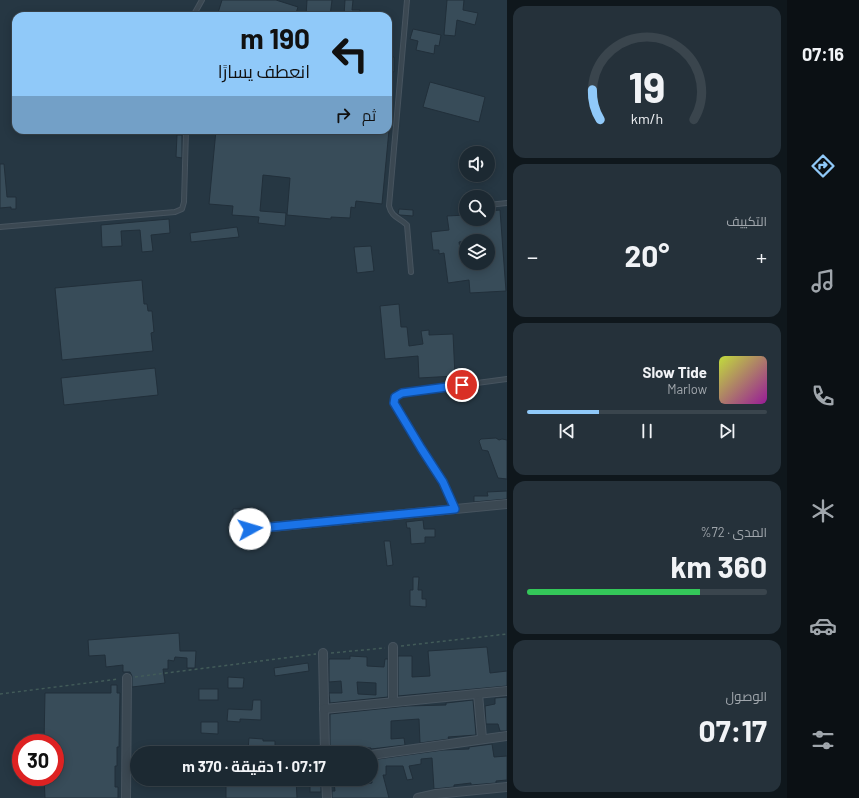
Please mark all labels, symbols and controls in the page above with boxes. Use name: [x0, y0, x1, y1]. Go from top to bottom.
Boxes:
text: 190 m: [240, 21, 310, 55]
icon: left: [324, 28, 376, 80]
text: 07:16: [802, 43, 844, 65]
text: انعطف يسارًا: [218, 60, 310, 82]
text: 19: [629, 61, 665, 111]
icon: right: [332, 104, 354, 126]
text: ثم: [362, 106, 376, 124]
text: km/h: [631, 110, 663, 127]
map controls: [459, 146, 495, 270]
button: sound: [459, 146, 495, 182]
icon: directions: [809, 152, 837, 180]
button: search: [459, 190, 495, 226]
text: التكييف: [726, 213, 767, 229]
button: layers: [459, 234, 495, 270]
text: 20°: [624, 237, 670, 273]
text: −: [527, 243, 538, 269]
text: +: [756, 243, 767, 269]
icon: music: [809, 267, 837, 295]
text: Slow Tide: [643, 363, 707, 381]
pin: [445, 368, 479, 402]
icon: arrive: [451, 374, 473, 396]
text: Marlow: [667, 381, 707, 397]
icon: phone: [809, 382, 837, 410]
icon: previous: [556, 420, 578, 442]
icon: pause: [636, 420, 658, 442]
icon: next: [716, 420, 738, 442]
icon: climate: [809, 497, 837, 525]
position arrow: [229, 508, 271, 550]
text: المدى · 72%: [700, 524, 767, 540]
text: 360 km: [671, 548, 767, 584]
icon: car: [809, 612, 837, 640]
text: الوصول: [726, 688, 767, 704]
text: 07:17: [699, 712, 767, 748]
icon: filters: [809, 726, 837, 754]
speed limit sign: 30: [12, 734, 64, 786]
text: 07:17 · 1 دقيقة · 370 m: [182, 757, 326, 775]

